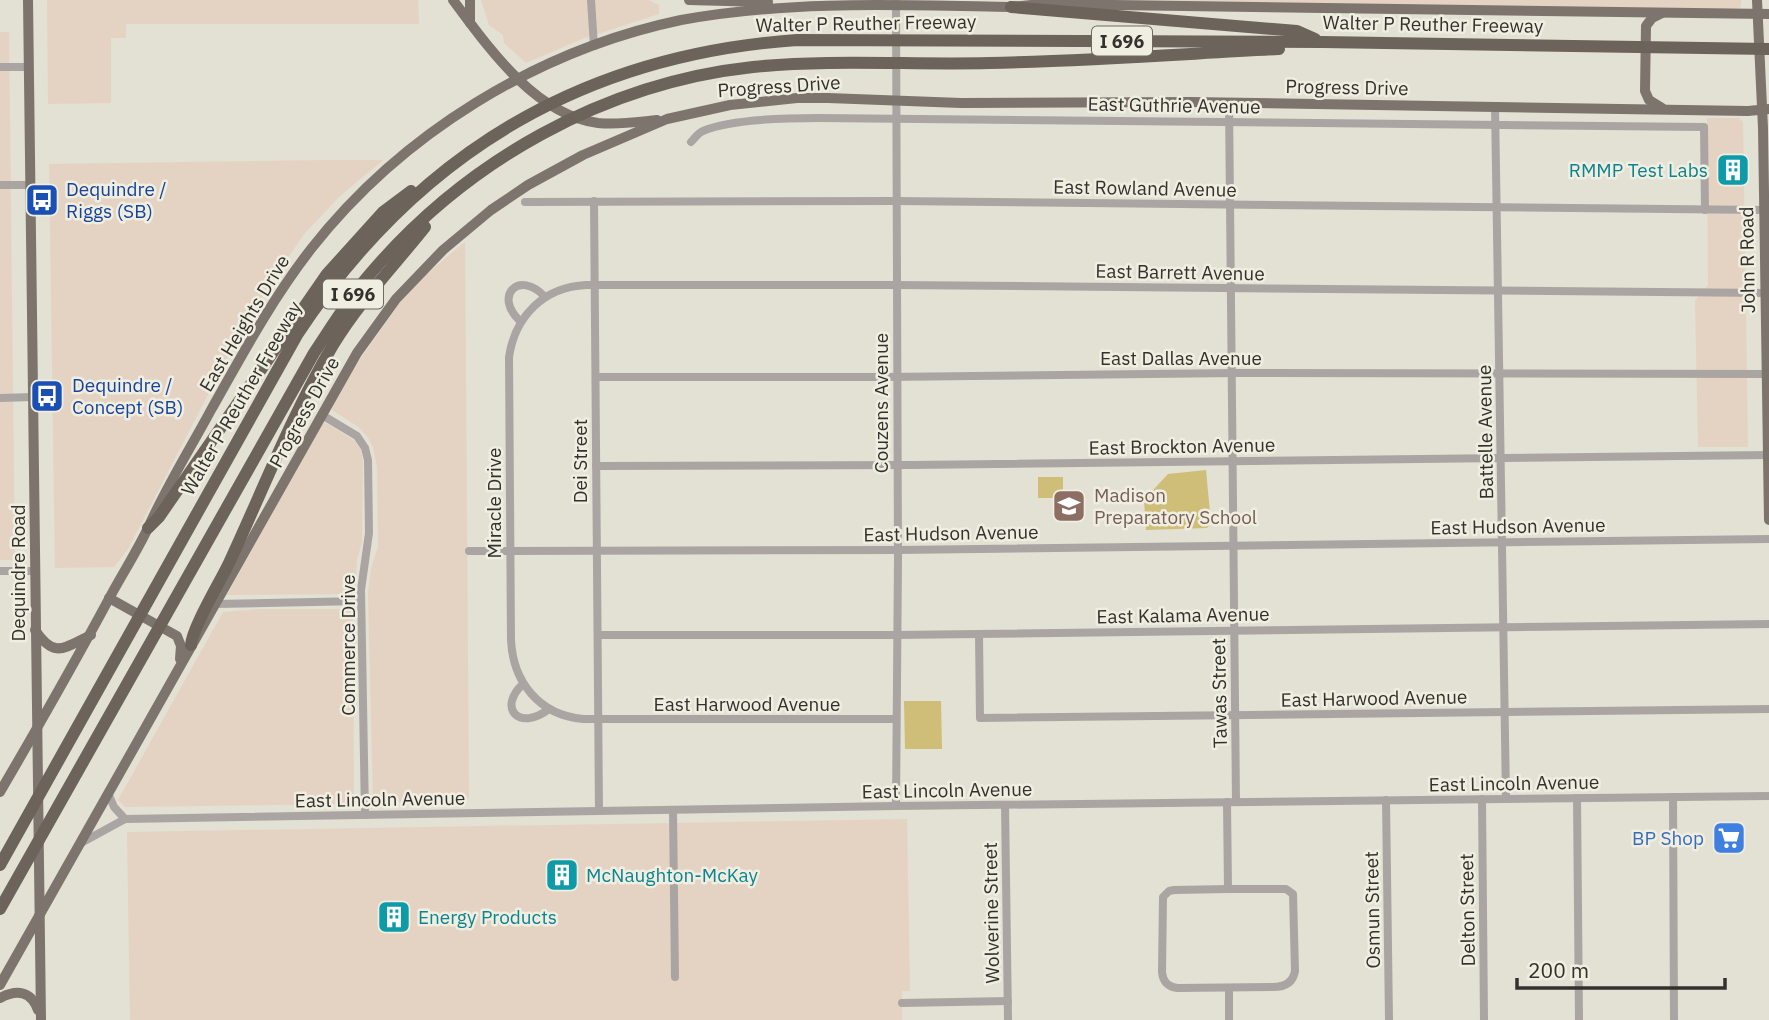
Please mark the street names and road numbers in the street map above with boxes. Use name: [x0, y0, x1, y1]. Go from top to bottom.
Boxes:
street label: Walter P Reuther Freeway: [755, 9, 977, 37]
street label: Walter P Reuther Freeway: [1322, 10, 1544, 38]
road number: I 696: [1092, 26, 1152, 56]
street label: Progress Drive: [717, 70, 841, 102]
street label: Progress Drive: [1285, 74, 1409, 100]
street label: East Guthrie Avenue: [1087, 91, 1261, 119]
street label: East Rowland Avenue: [1053, 174, 1237, 202]
street label: John R Road: [1734, 206, 1760, 314]
street label: East Heights Drive: [194, 250, 294, 396]
street label: East Barrett Avenue: [1095, 259, 1265, 285]
road number: I 696: [323, 280, 383, 308]
street label: Walter P Reuther Freeway: [175, 296, 307, 500]
street label: Couzens Avenue: [869, 333, 893, 473]
street label: East Dallas Avenue: [1100, 346, 1262, 370]
street label: Progress Drive: [264, 352, 344, 472]
street label: Battelle Avenue: [1472, 364, 1498, 500]
street label: Dei Street: [568, 419, 592, 503]
street label: East Brockton Avenue: [1088, 432, 1276, 460]
street label: Miracle Drive: [482, 448, 506, 558]
street label: Dequindre Road: [6, 504, 30, 642]
street label: East Hudson Avenue: [1430, 512, 1606, 540]
street label: East Hudson Avenue: [863, 519, 1039, 547]
street label: Commerce Drive: [336, 574, 360, 716]
street label: East Kalama Avenue: [1096, 601, 1270, 629]
street label: Tawas Street: [1206, 638, 1232, 748]
street label: East Harwood Avenue: [1280, 684, 1468, 712]
street label: East Harwood Avenue: [654, 692, 840, 716]
street label: East Lincoln Avenue: [1429, 770, 1599, 796]
street label: East Lincoln Avenue: [862, 777, 1032, 803]
street label: East Lincoln Avenue: [295, 786, 465, 812]
street label: Wolverine Street: [978, 842, 1004, 984]
street label: Osmun Street: [1359, 851, 1385, 969]
street label: Delton Street: [1454, 853, 1480, 967]

